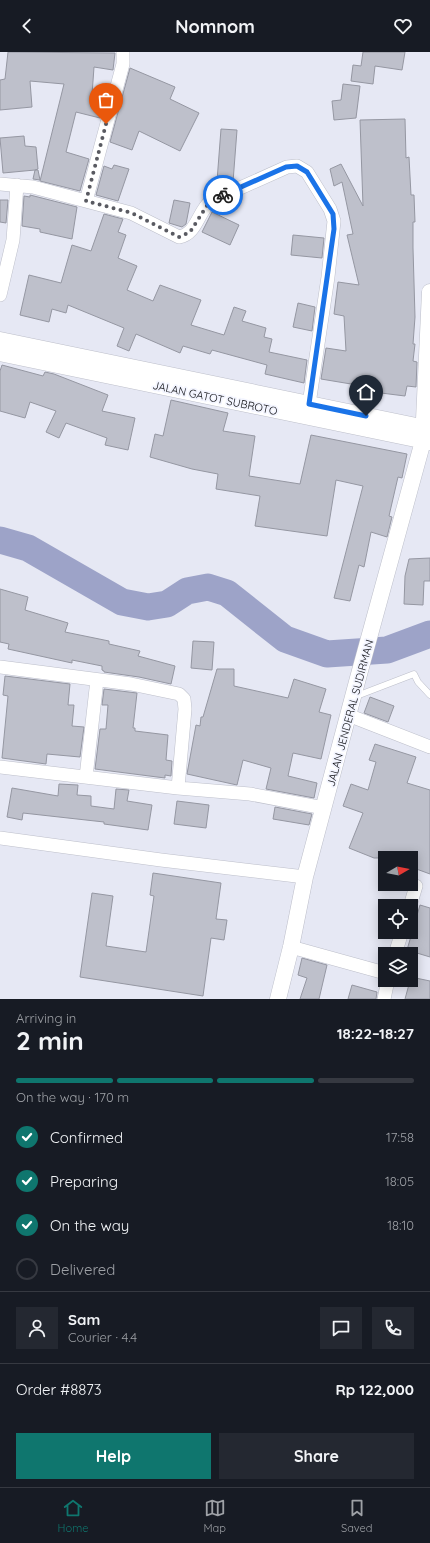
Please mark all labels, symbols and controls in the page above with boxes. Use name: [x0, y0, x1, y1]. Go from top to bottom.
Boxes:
icon: back: [16, 15, 38, 37]
text: Nomnom: [175, 15, 255, 38]
icon: heart: [392, 15, 414, 37]
pin: [89, 83, 123, 124]
icon: bag: [95, 89, 117, 111]
courier: [203, 175, 243, 215]
icon: bike: [212, 184, 234, 206]
pin: [349, 375, 383, 416]
street label: JALAN GATOT SUBROTO: [151, 378, 279, 418]
icon: home: [355, 381, 377, 403]
street label: JALAN JENDERAL SUDIRMAN: [324, 638, 376, 788]
north arrow: [378, 851, 418, 891]
map controls: [378, 851, 418, 987]
button: locate: [378, 899, 418, 939]
button: layers: [378, 947, 418, 987]
text: Arriving in: [16, 1010, 76, 1026]
text: 2 min: [16, 1024, 84, 1057]
text: 18:22–18:27: [337, 1024, 414, 1043]
text: On the way · 170 m: [16, 1089, 129, 1105]
icon: check: [16, 1126, 38, 1148]
text: Confirmed: [50, 1128, 123, 1147]
text: 17:58: [386, 1129, 414, 1145]
icon: check: [16, 1170, 38, 1192]
text: Preparing: [50, 1172, 118, 1191]
text: 18:05: [385, 1173, 414, 1189]
icon: check: [16, 1214, 38, 1236]
text: On the way: [50, 1216, 129, 1235]
text: 18:10: [387, 1217, 414, 1233]
text: Delivered: [50, 1260, 115, 1279]
button: person: [16, 1307, 58, 1349]
button: chat: [320, 1307, 362, 1349]
button: phone: [372, 1307, 414, 1349]
text: Sam: [68, 1310, 100, 1329]
text: Courier · 4.4: [68, 1329, 137, 1345]
text: Order #8873: [16, 1380, 102, 1399]
text: Rp 122,000: [335, 1380, 414, 1399]
button: Help: [16, 1433, 211, 1479]
button: Share: [219, 1433, 414, 1479]
tab: Home: [58, 1497, 88, 1535]
tab: Map: [204, 1497, 226, 1535]
tab: Saved: [341, 1497, 372, 1535]

